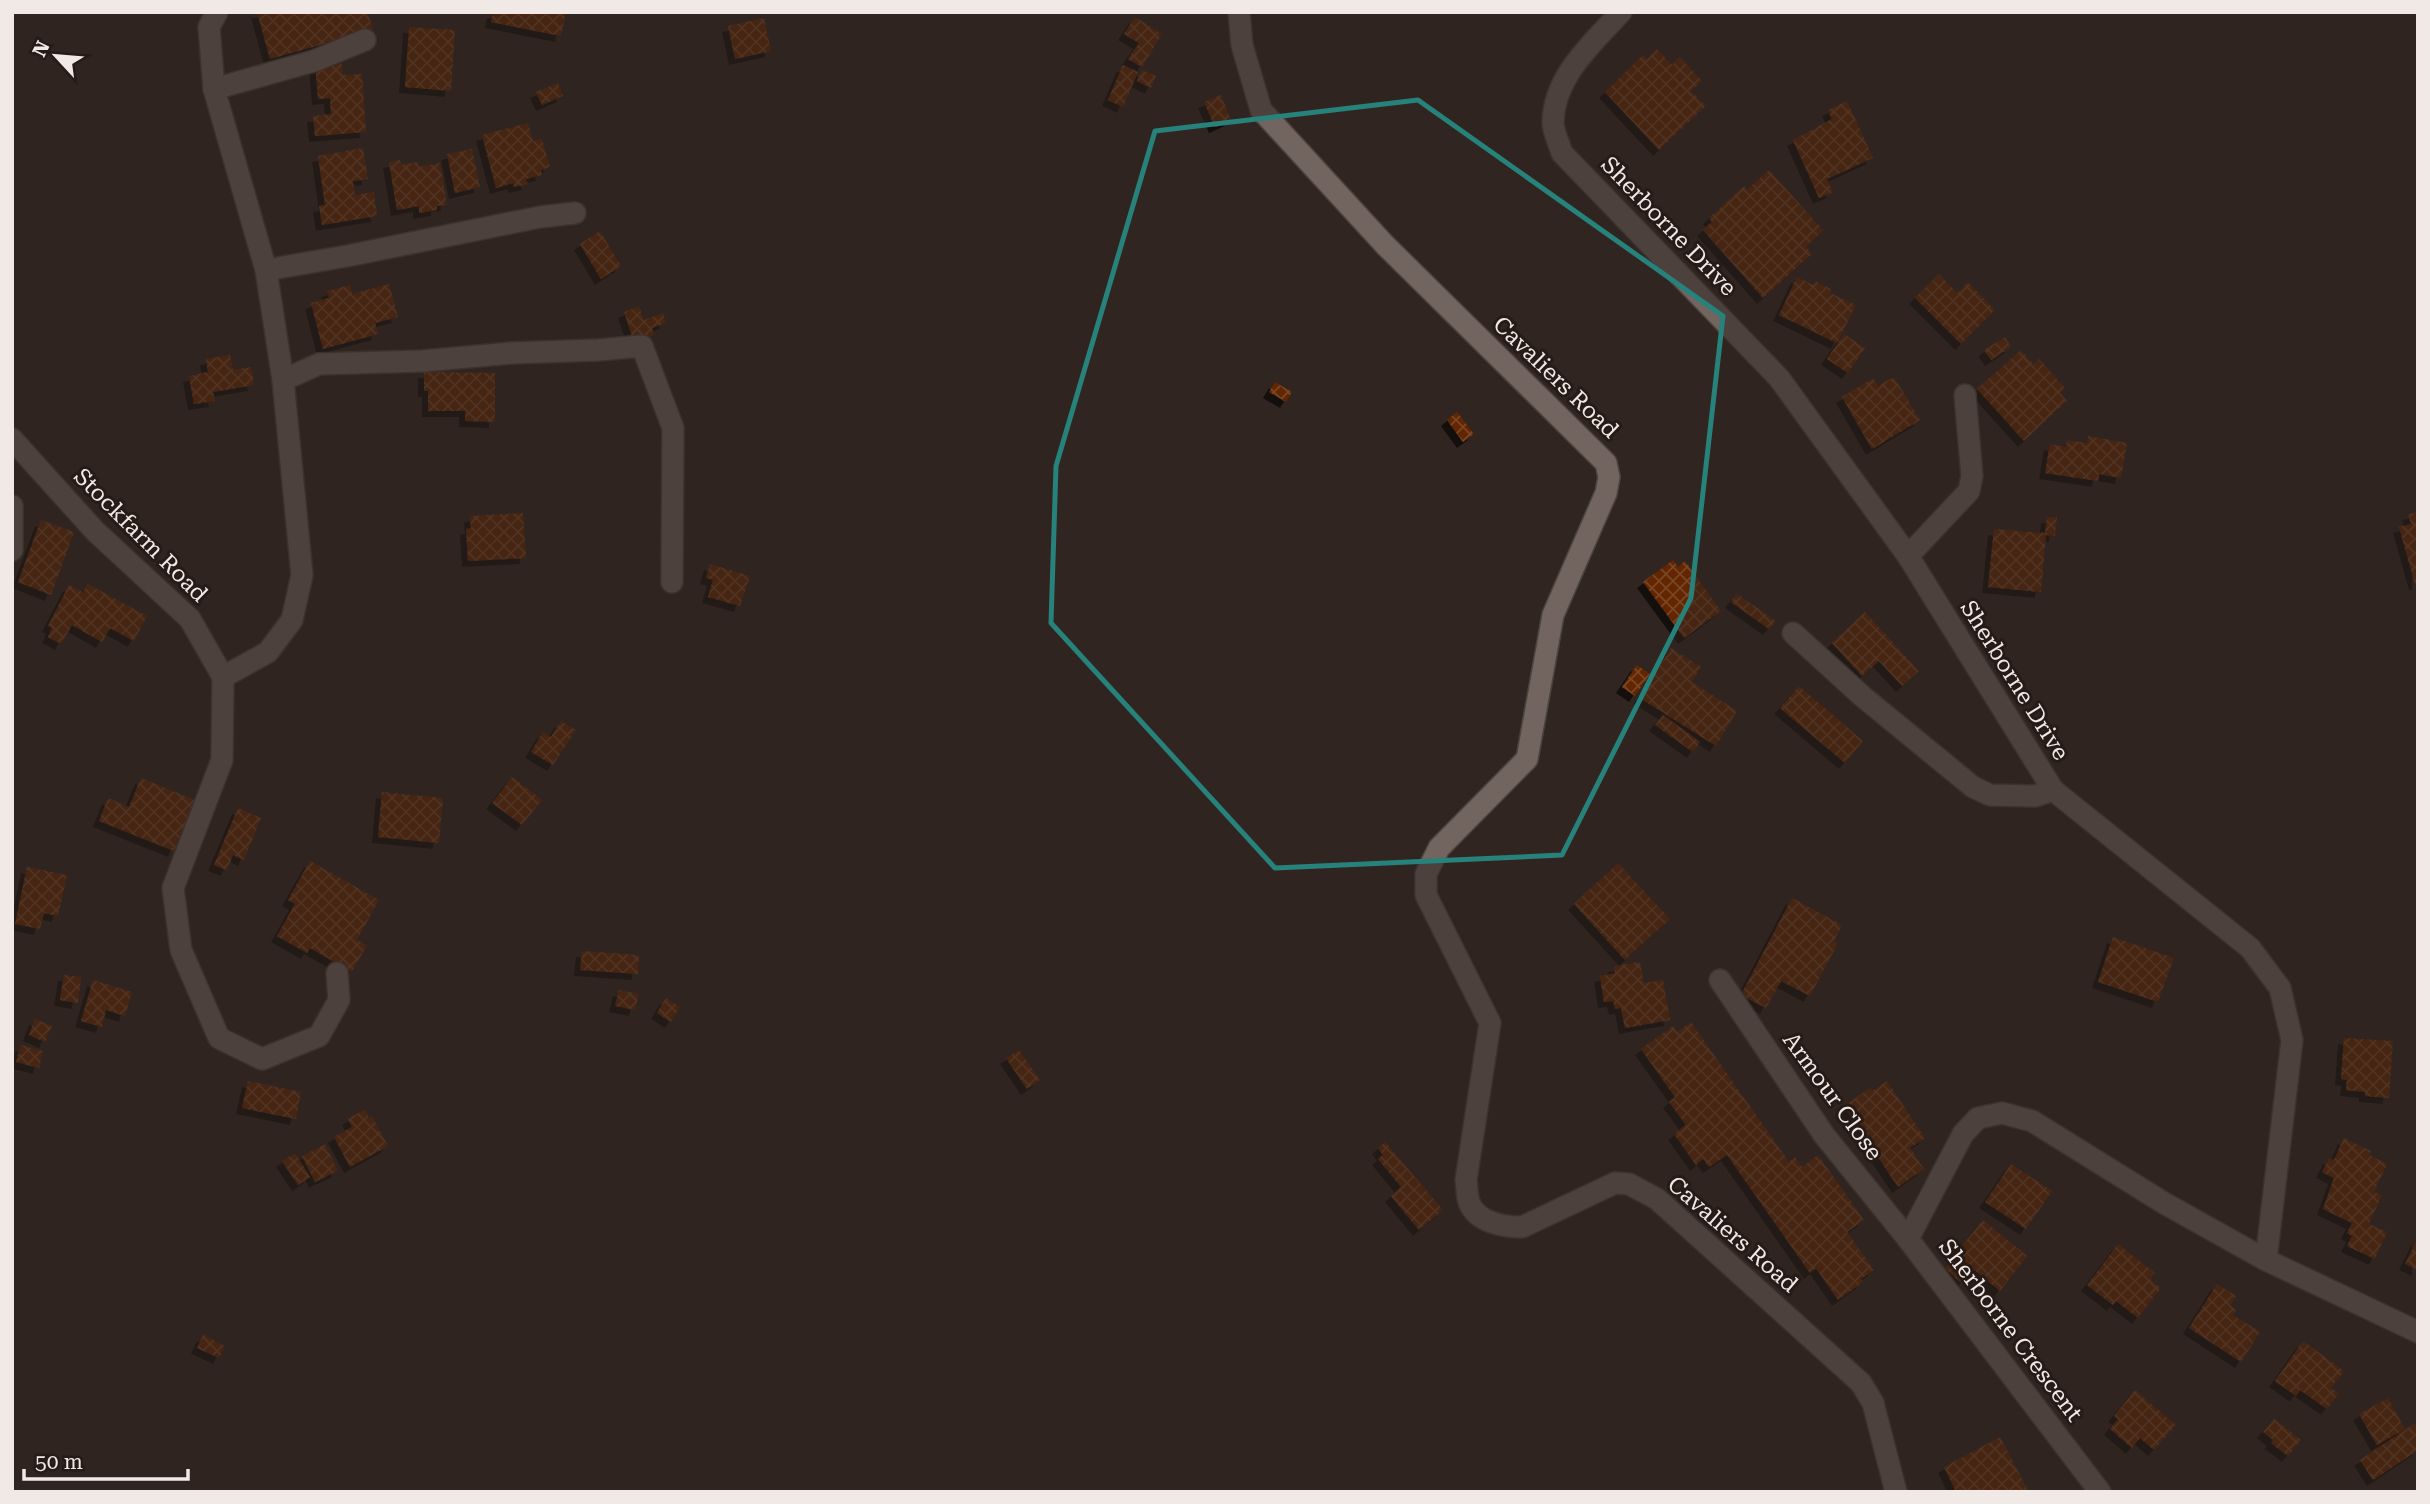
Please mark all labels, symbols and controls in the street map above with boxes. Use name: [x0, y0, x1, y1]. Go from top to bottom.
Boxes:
north arrow: [21, 21, 91, 91]
text: N: [28, 37, 55, 60]
street label: Sherborne Drive: [1595, 151, 1742, 302]
street label: Cavaliers Road: [1487, 311, 1624, 444]
street label: Stockfarm Road: [68, 463, 213, 608]
street label: Sherborne Drive: [1955, 596, 2075, 765]
street label: Armour Close: [1777, 1027, 1888, 1165]
street label: Cavaliers Road: [1662, 1171, 1803, 1298]
street label: Sherborne Crescent: [1933, 1234, 2088, 1427]
scale bar: [24, 1438, 189, 1482]
text: 50 m: [35, 1450, 83, 1474]

